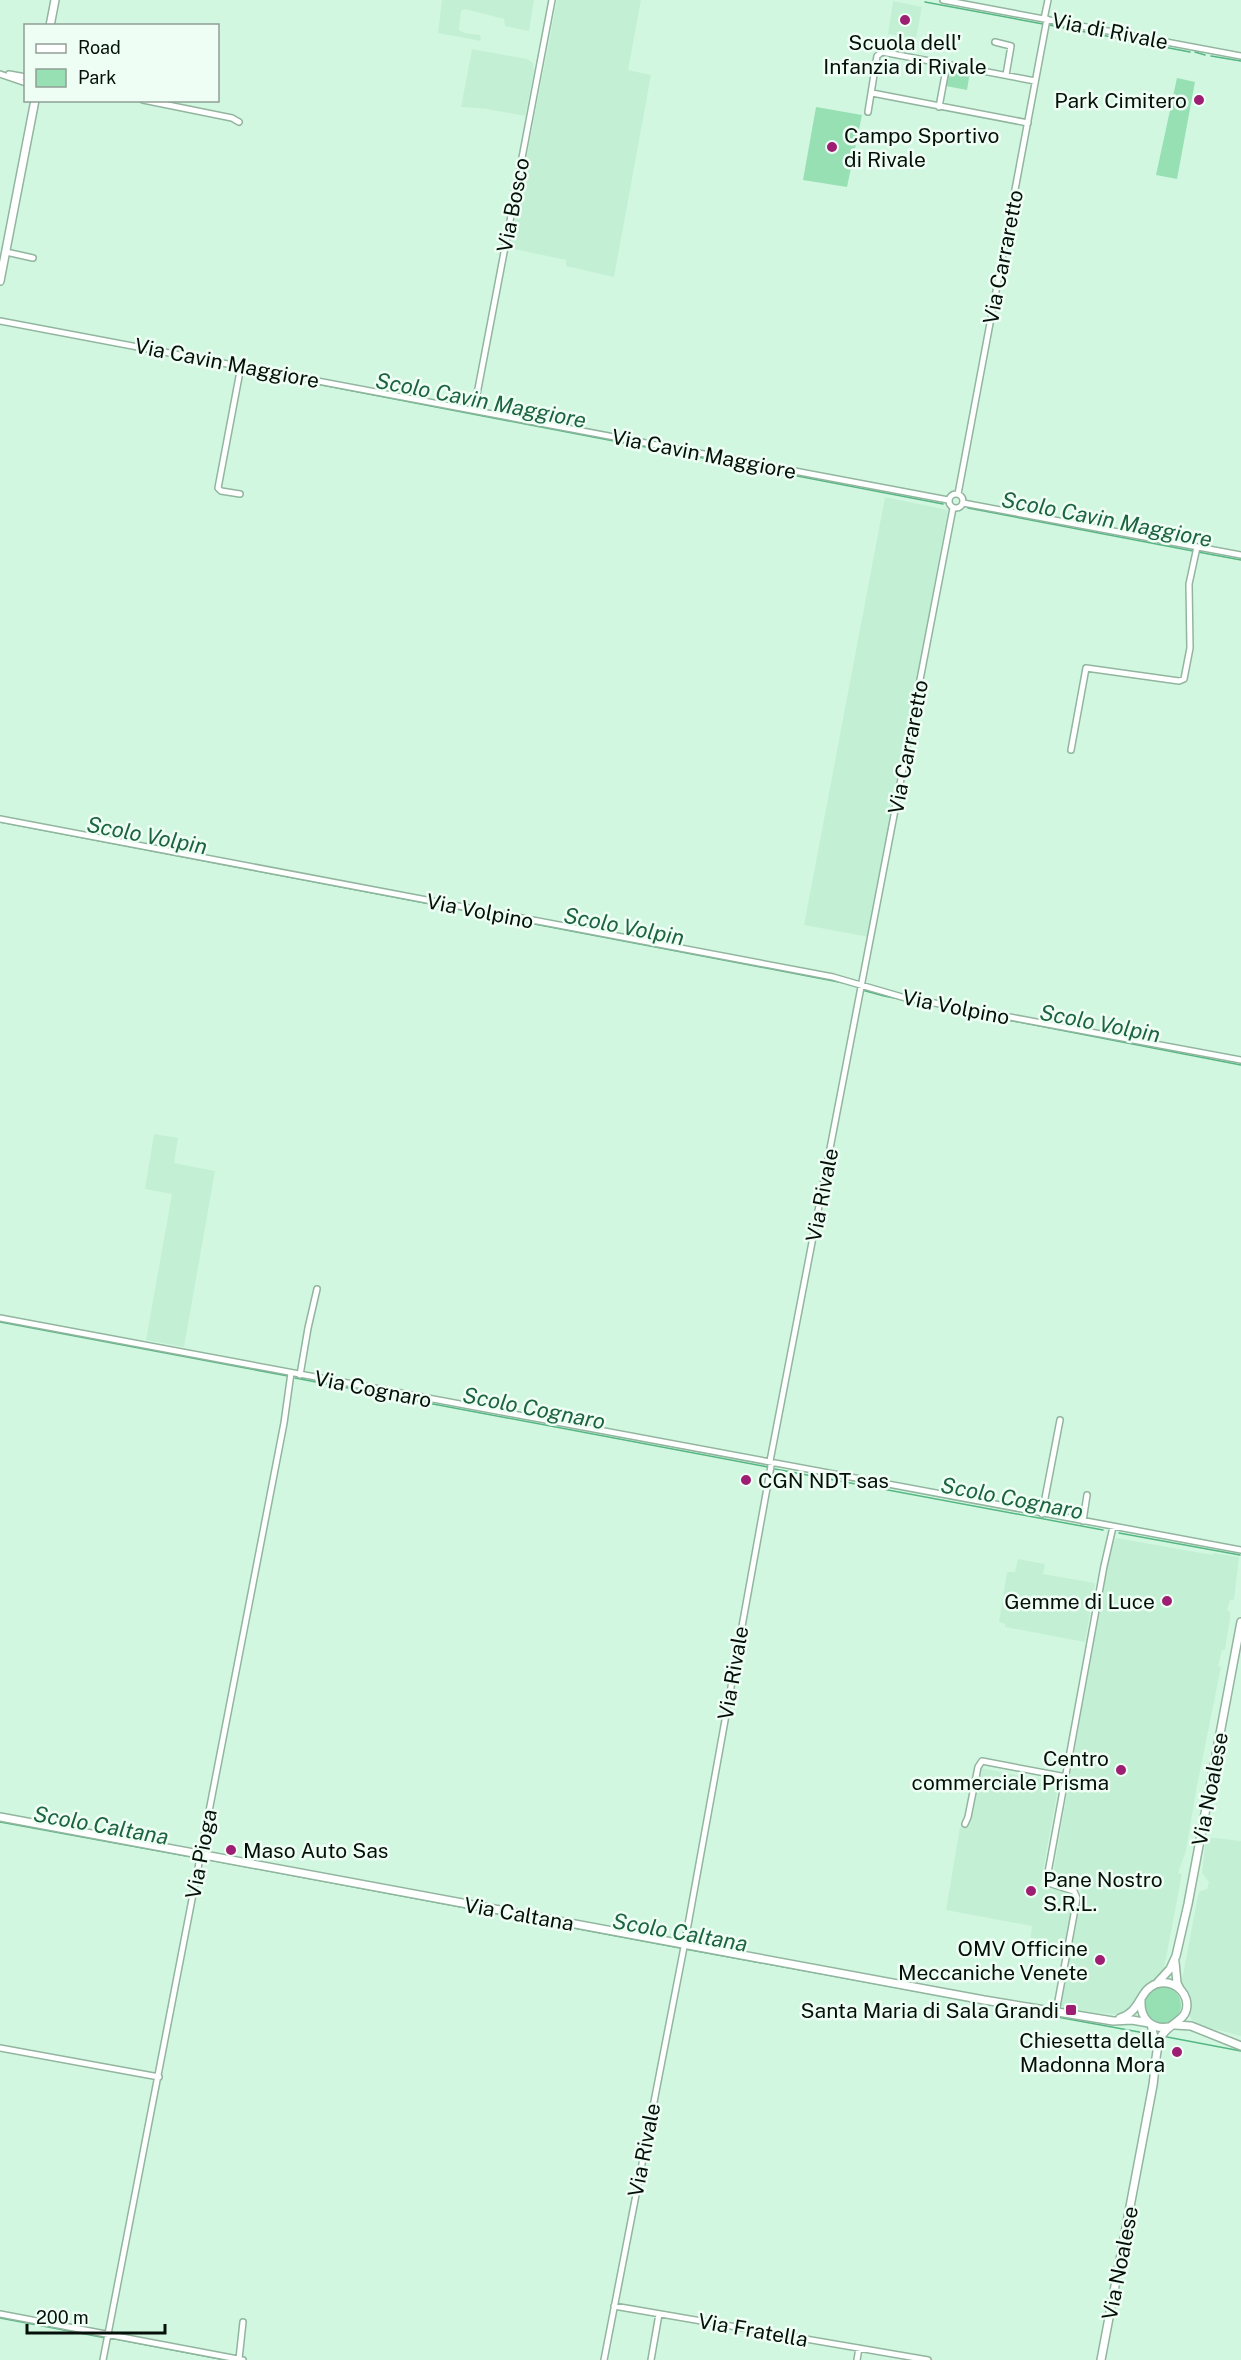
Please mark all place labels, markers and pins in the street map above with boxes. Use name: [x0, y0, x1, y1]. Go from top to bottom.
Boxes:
marker: Scuola dell' Infanzia di Rivale: [898, 13, 912, 27]
place label: Scuola dell' Infanzia di Rivale: [823, 30, 987, 79]
place label: Park Cimitero: [1054, 88, 1187, 113]
marker: Park Cimitero: [1192, 93, 1206, 107]
place label: Campo Sportivo di Rivale: [844, 123, 999, 172]
marker: Campo Sportivo di Rivale: [825, 140, 839, 154]
place label: CGN NDT sas: [758, 1468, 889, 1493]
marker: CGN NDT sas: [739, 1473, 753, 1487]
place label: Gemme di Luce: [1004, 1589, 1155, 1614]
marker: Gemme di Luce: [1160, 1594, 1174, 1608]
place label: Centro commerciale Prisma: [912, 1746, 1109, 1795]
marker: Centro commerciale Prisma: [1114, 1763, 1128, 1777]
place label: Maso Auto Sas: [243, 1838, 388, 1863]
marker: Maso Auto Sas: [224, 1843, 238, 1857]
place label: Pane Nostro S.R.L.: [1043, 1867, 1163, 1916]
marker: Pane Nostro S.R.L.: [1024, 1884, 1038, 1898]
place label: OMV Officine Meccaniche Venete: [898, 1936, 1088, 1985]
marker: OMV Officine Meccaniche Venete: [1093, 1953, 1107, 1967]
place label: Santa Maria di Sala Grandi: [801, 1998, 1059, 2023]
marker: Santa Maria di Sala Grandi: [1064, 2003, 1078, 2017]
place label: Chiesetta della Madonna Mora: [1019, 2028, 1165, 2077]
marker: Chiesetta della Madonna Mora: [1170, 2045, 1184, 2059]

